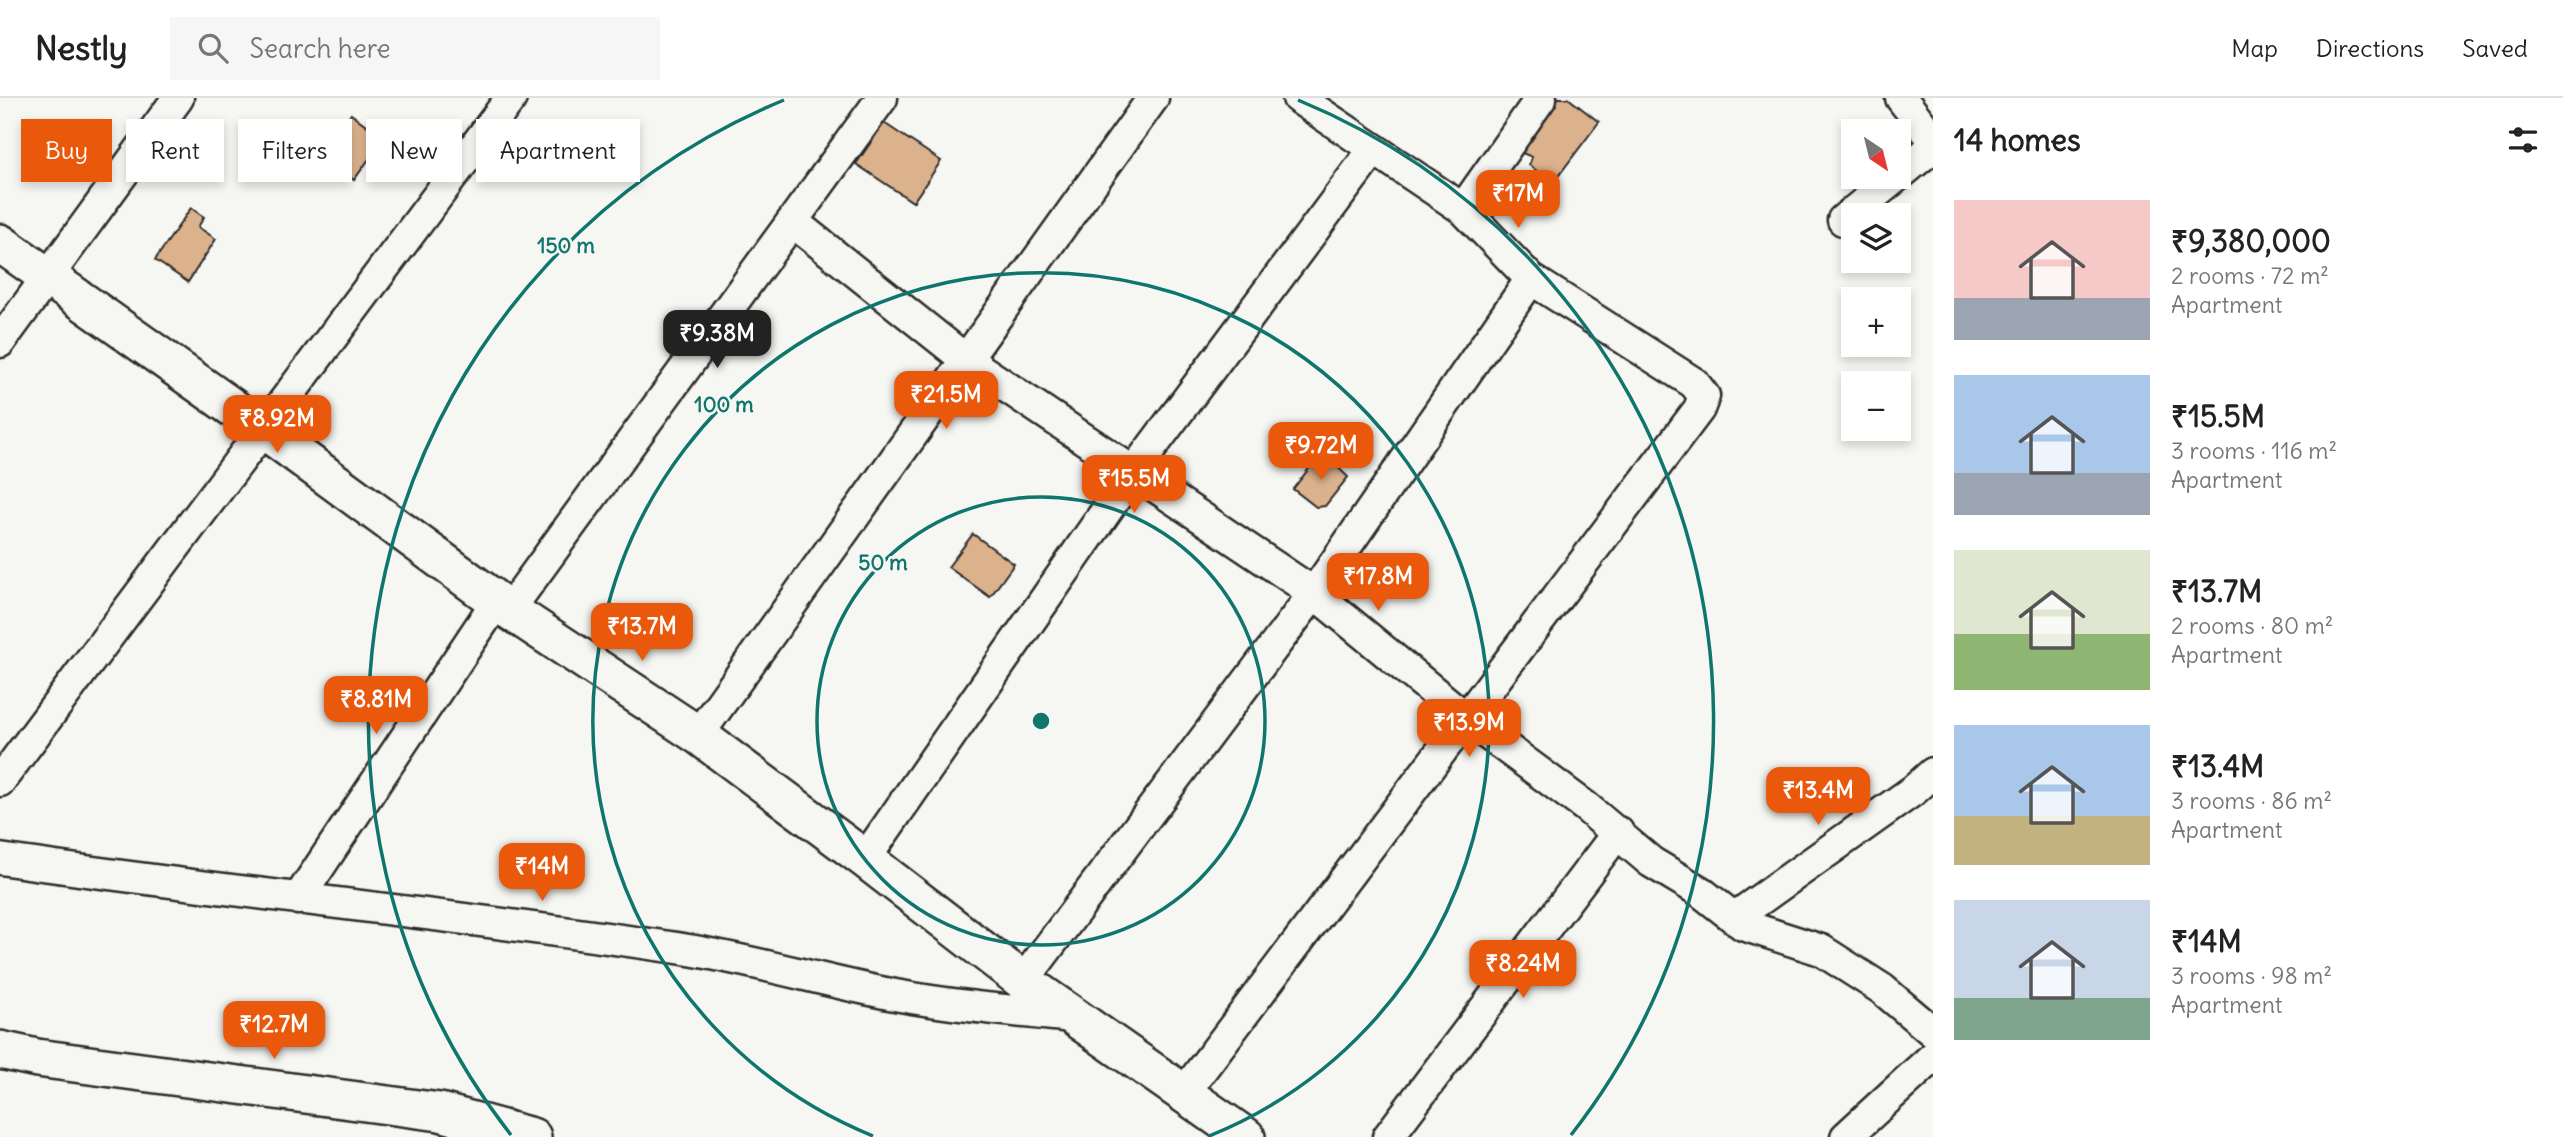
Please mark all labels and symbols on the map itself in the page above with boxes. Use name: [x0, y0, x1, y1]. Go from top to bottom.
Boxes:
north arrow: [1841, 119, 1911, 189]
pin: ₹17M: [1477, 170, 1559, 230]
text: 150 m: [537, 232, 595, 259]
pin: ₹9.38M: [660, 310, 774, 370]
pin: ₹21.5M: [889, 372, 1003, 431]
text: 100 m: [694, 391, 754, 418]
pin: ₹8.92M: [220, 396, 334, 455]
pin: ₹9.72M: [1264, 422, 1378, 482]
pin: ₹15.5M: [1077, 456, 1191, 515]
text: 50 m: [858, 549, 908, 576]
pin: ₹17.8M: [1321, 554, 1435, 613]
pin: ₹13.7M: [585, 603, 699, 663]
pin: ₹8.81M: [319, 676, 433, 736]
pin: ₹13.9M: [1412, 700, 1526, 759]
centre of rings: [1029, 709, 1053, 733]
pin: ₹13.4M: [1761, 768, 1875, 827]
pin: ₹14M: [501, 844, 583, 903]
pin: ₹8.24M: [1466, 940, 1580, 1000]
pin: ₹12.7M: [217, 1002, 331, 1061]

